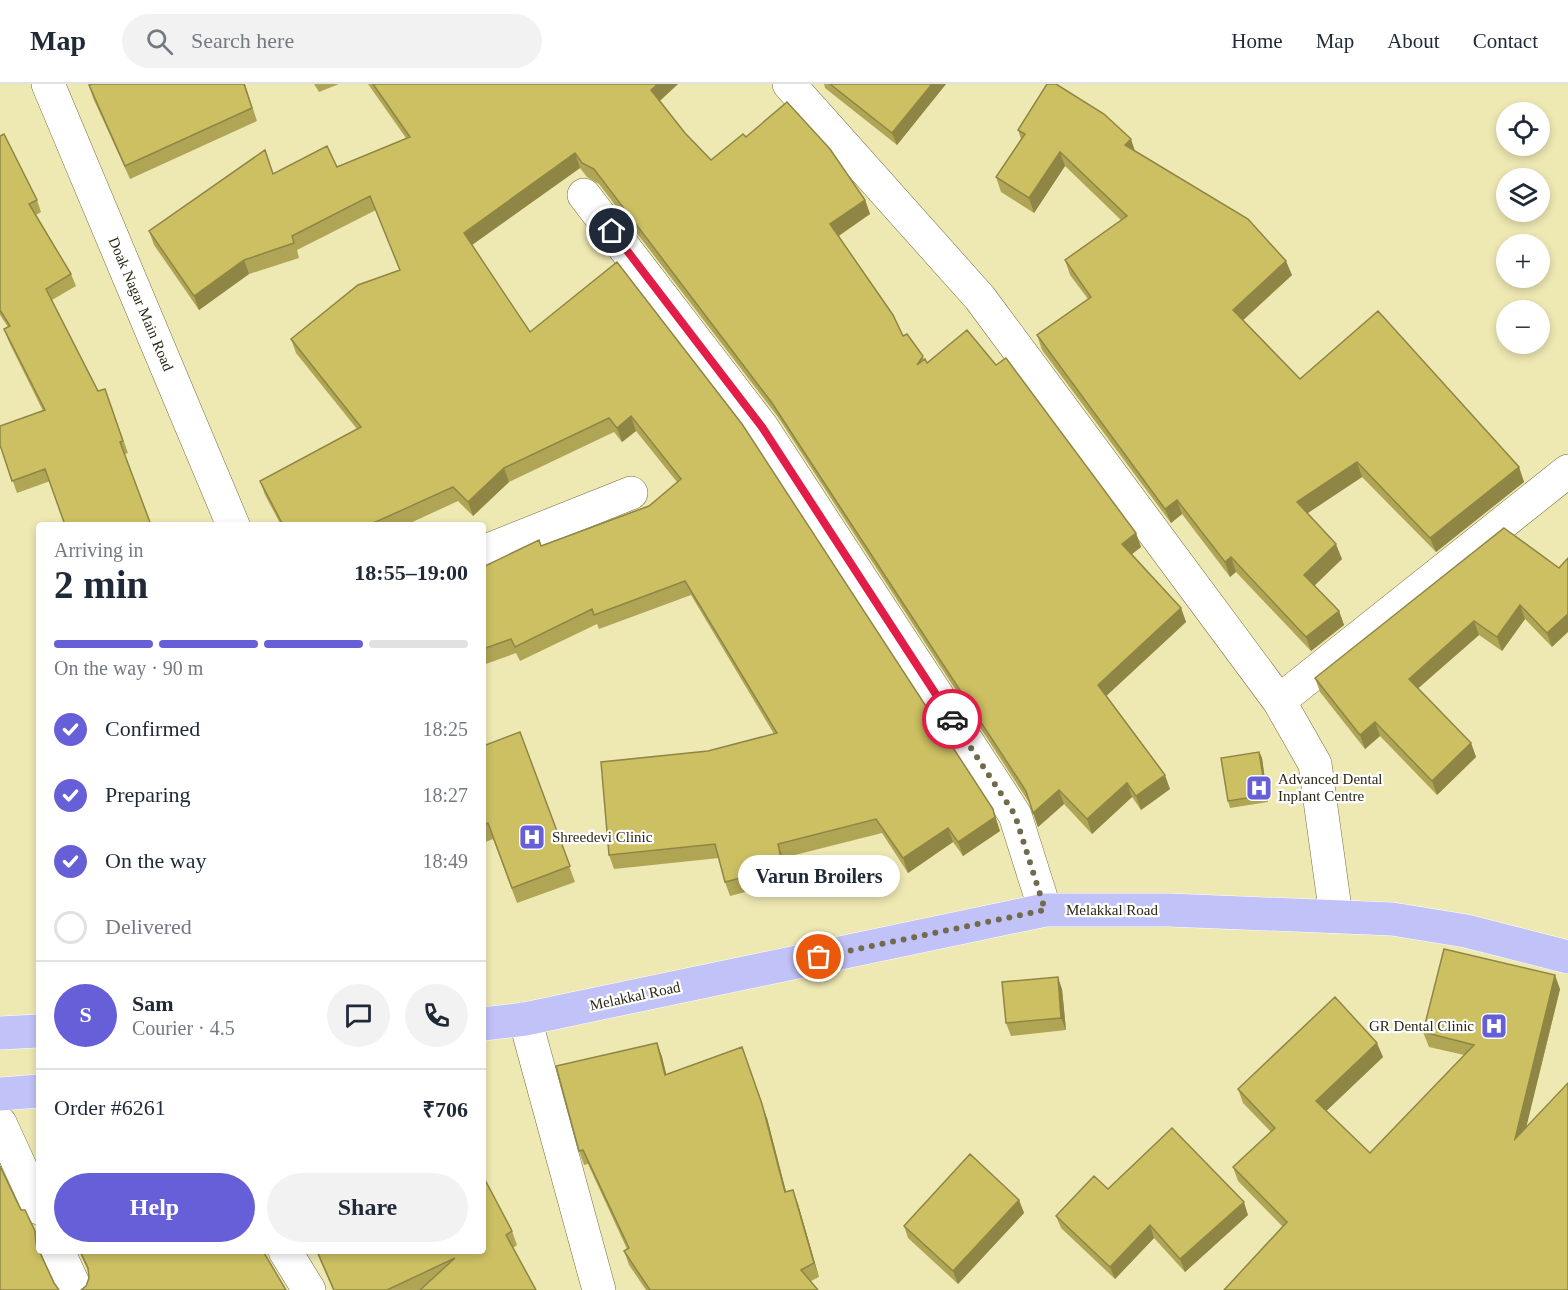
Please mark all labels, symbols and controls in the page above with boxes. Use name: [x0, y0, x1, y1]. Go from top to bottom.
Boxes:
search box: [122, 14, 542, 68]
text: Map: [30, 25, 86, 56]
icon: search: [143, 25, 176, 58]
text: Search here: [191, 28, 294, 53]
text: Home: [1231, 29, 1283, 53]
text: Map: [1316, 29, 1354, 53]
text: About: [1387, 29, 1440, 53]
text: Contact: [1473, 29, 1538, 53]
map controls: [1496, 102, 1550, 354]
button: locate: [1496, 102, 1550, 156]
button: layers: [1496, 168, 1550, 222]
pin: [586, 205, 637, 256]
icon: home: [595, 214, 628, 247]
button: +: [1496, 234, 1550, 288]
street label: Doak Nagar Main Road: [106, 235, 177, 374]
button: −: [1496, 300, 1550, 354]
text: Arriving in: [54, 539, 143, 561]
text: 18:55–19:00: [354, 560, 468, 585]
text: 2 min: [54, 563, 148, 606]
text: On the way · 90 m: [54, 657, 203, 679]
courier: [922, 689, 982, 749]
icon: car: [936, 703, 969, 736]
icon: check: [54, 713, 87, 746]
text: Confirmed: [105, 716, 200, 741]
text: 18:25: [422, 718, 468, 740]
place label: Advanced Dental Inplant Centre: [1278, 771, 1383, 804]
hospital icon: Advanced Dental Inplant Centre: [1244, 773, 1274, 803]
icon: check: [54, 779, 87, 812]
text: Preparing: [105, 782, 191, 807]
text: 18:27: [422, 784, 468, 806]
hospital icon: Shreedevi Clinic: [517, 822, 547, 852]
place label: Shreedevi Clinic: [552, 829, 653, 845]
icon: check: [54, 845, 87, 878]
text: On the way: [105, 848, 206, 873]
text: 18:49: [422, 850, 468, 872]
callout: Varun Broilers: [738, 855, 900, 897]
text: Varun Broilers: [755, 865, 883, 887]
street label: Melakkal Road: [1066, 902, 1159, 918]
text: Delivered: [105, 914, 192, 939]
pin: [793, 931, 844, 982]
icon: bag: [802, 940, 835, 973]
street label: Melakkal Road: [588, 979, 682, 1013]
button: chat: [327, 984, 390, 1047]
button: phone: [405, 984, 468, 1047]
text: Sam: [132, 991, 174, 1016]
text: S: [79, 1002, 92, 1027]
hospital icon: GR Dental Clinic: [1479, 1011, 1509, 1041]
text: Courier · 4.5: [132, 1017, 235, 1039]
place label: GR Dental Clinic: [1369, 1018, 1474, 1034]
text: Order #6261: [54, 1095, 166, 1120]
text: ₹706: [422, 1097, 468, 1122]
button: Help: [54, 1173, 255, 1242]
button: Share: [267, 1173, 468, 1242]

